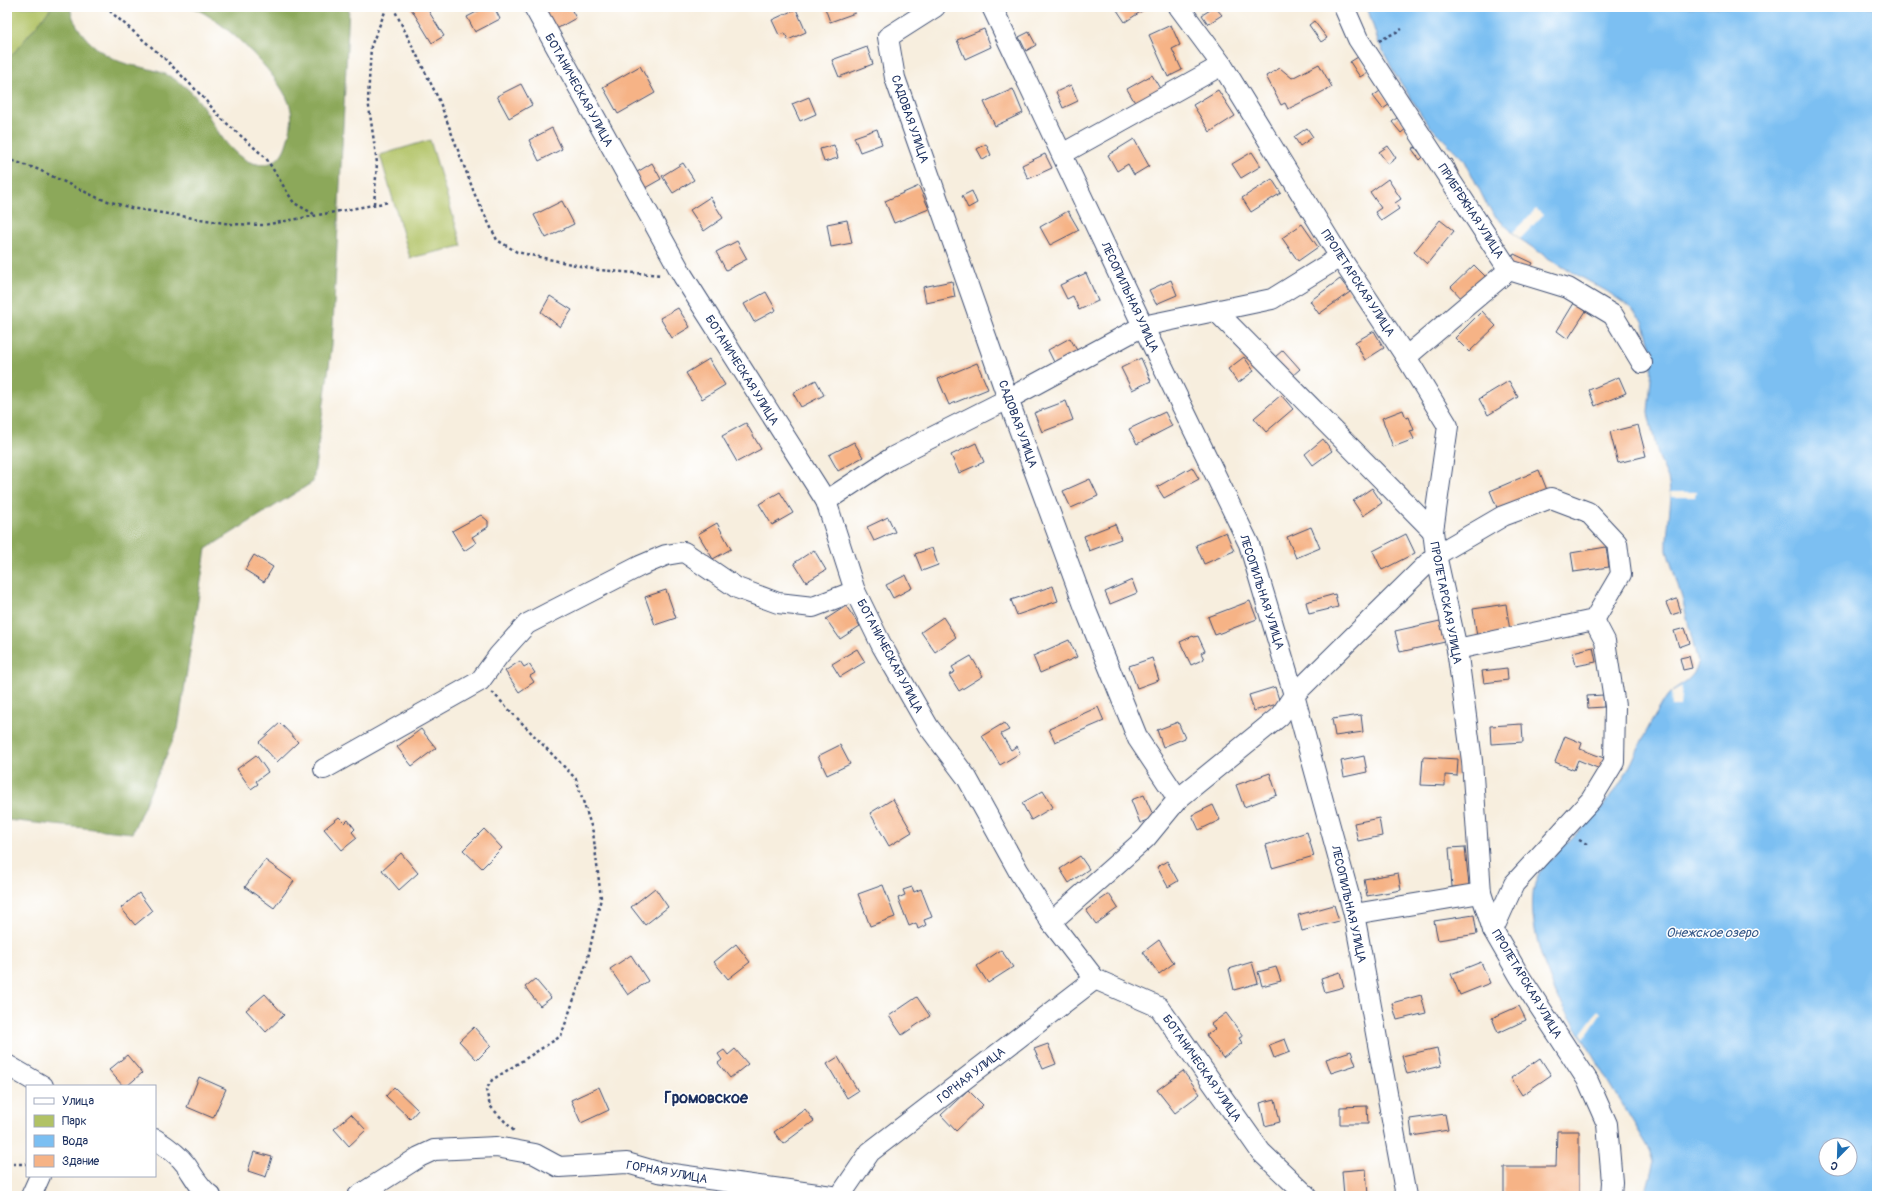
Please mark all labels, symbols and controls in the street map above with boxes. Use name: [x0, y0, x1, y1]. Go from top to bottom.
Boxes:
street label: БОТАНИЧЕСКАЯ УЛИЦА: [541, 31, 616, 150]
street label: САДОВАЯ УЛИЦА: [887, 73, 932, 165]
street label: ПРИБРЕЖНАЯ УЛИЦА: [1434, 161, 1507, 262]
street label: ПРОЛЕТАРСКАЯ УЛИЦА: [1317, 227, 1398, 340]
street label: ЛЕСОПИЛЬНАЯ УЛИЦА: [1097, 239, 1162, 355]
street label: БОТАНИЧЕСКАЯ УЛИЦА: [702, 312, 782, 428]
street label: САДОВАЯ УЛИЦА: [995, 378, 1040, 470]
street label: ЛЕСОПИЛЬНАЯ УЛИЦА: [1236, 532, 1287, 652]
street label: ПРОЛЕТАРСКАЯ УЛИЦА: [1426, 541, 1465, 666]
street label: БОТАНИЧЕСКАЯ УЛИЦА: [853, 597, 926, 716]
street label: ЛЕСОПИЛЬНАЯ УЛИЦА: [1327, 843, 1369, 965]
water label: Онежское озеро: [1666, 925, 1759, 941]
street label: ПРОЛЕТАРСКАЯ УЛИЦА: [1488, 927, 1565, 1042]
street label: БОТАНИЧЕСКАЯ УЛИЦА: [1159, 1012, 1244, 1125]
street label: ГОРНАЯ УЛИЦА: [934, 1044, 1008, 1107]
legend: [26, 1085, 156, 1177]
district label: Громовское: [664, 1088, 749, 1108]
text: Улица: [62, 1094, 94, 1109]
text: Парк: [62, 1114, 87, 1129]
text: Вода: [62, 1134, 88, 1149]
north arrow: [1818, 1137, 1858, 1177]
text: Здание: [62, 1154, 99, 1169]
street label: ГОРНАЯ УЛИЦА: [625, 1158, 709, 1187]
text: С: [1828, 1158, 1840, 1173]

